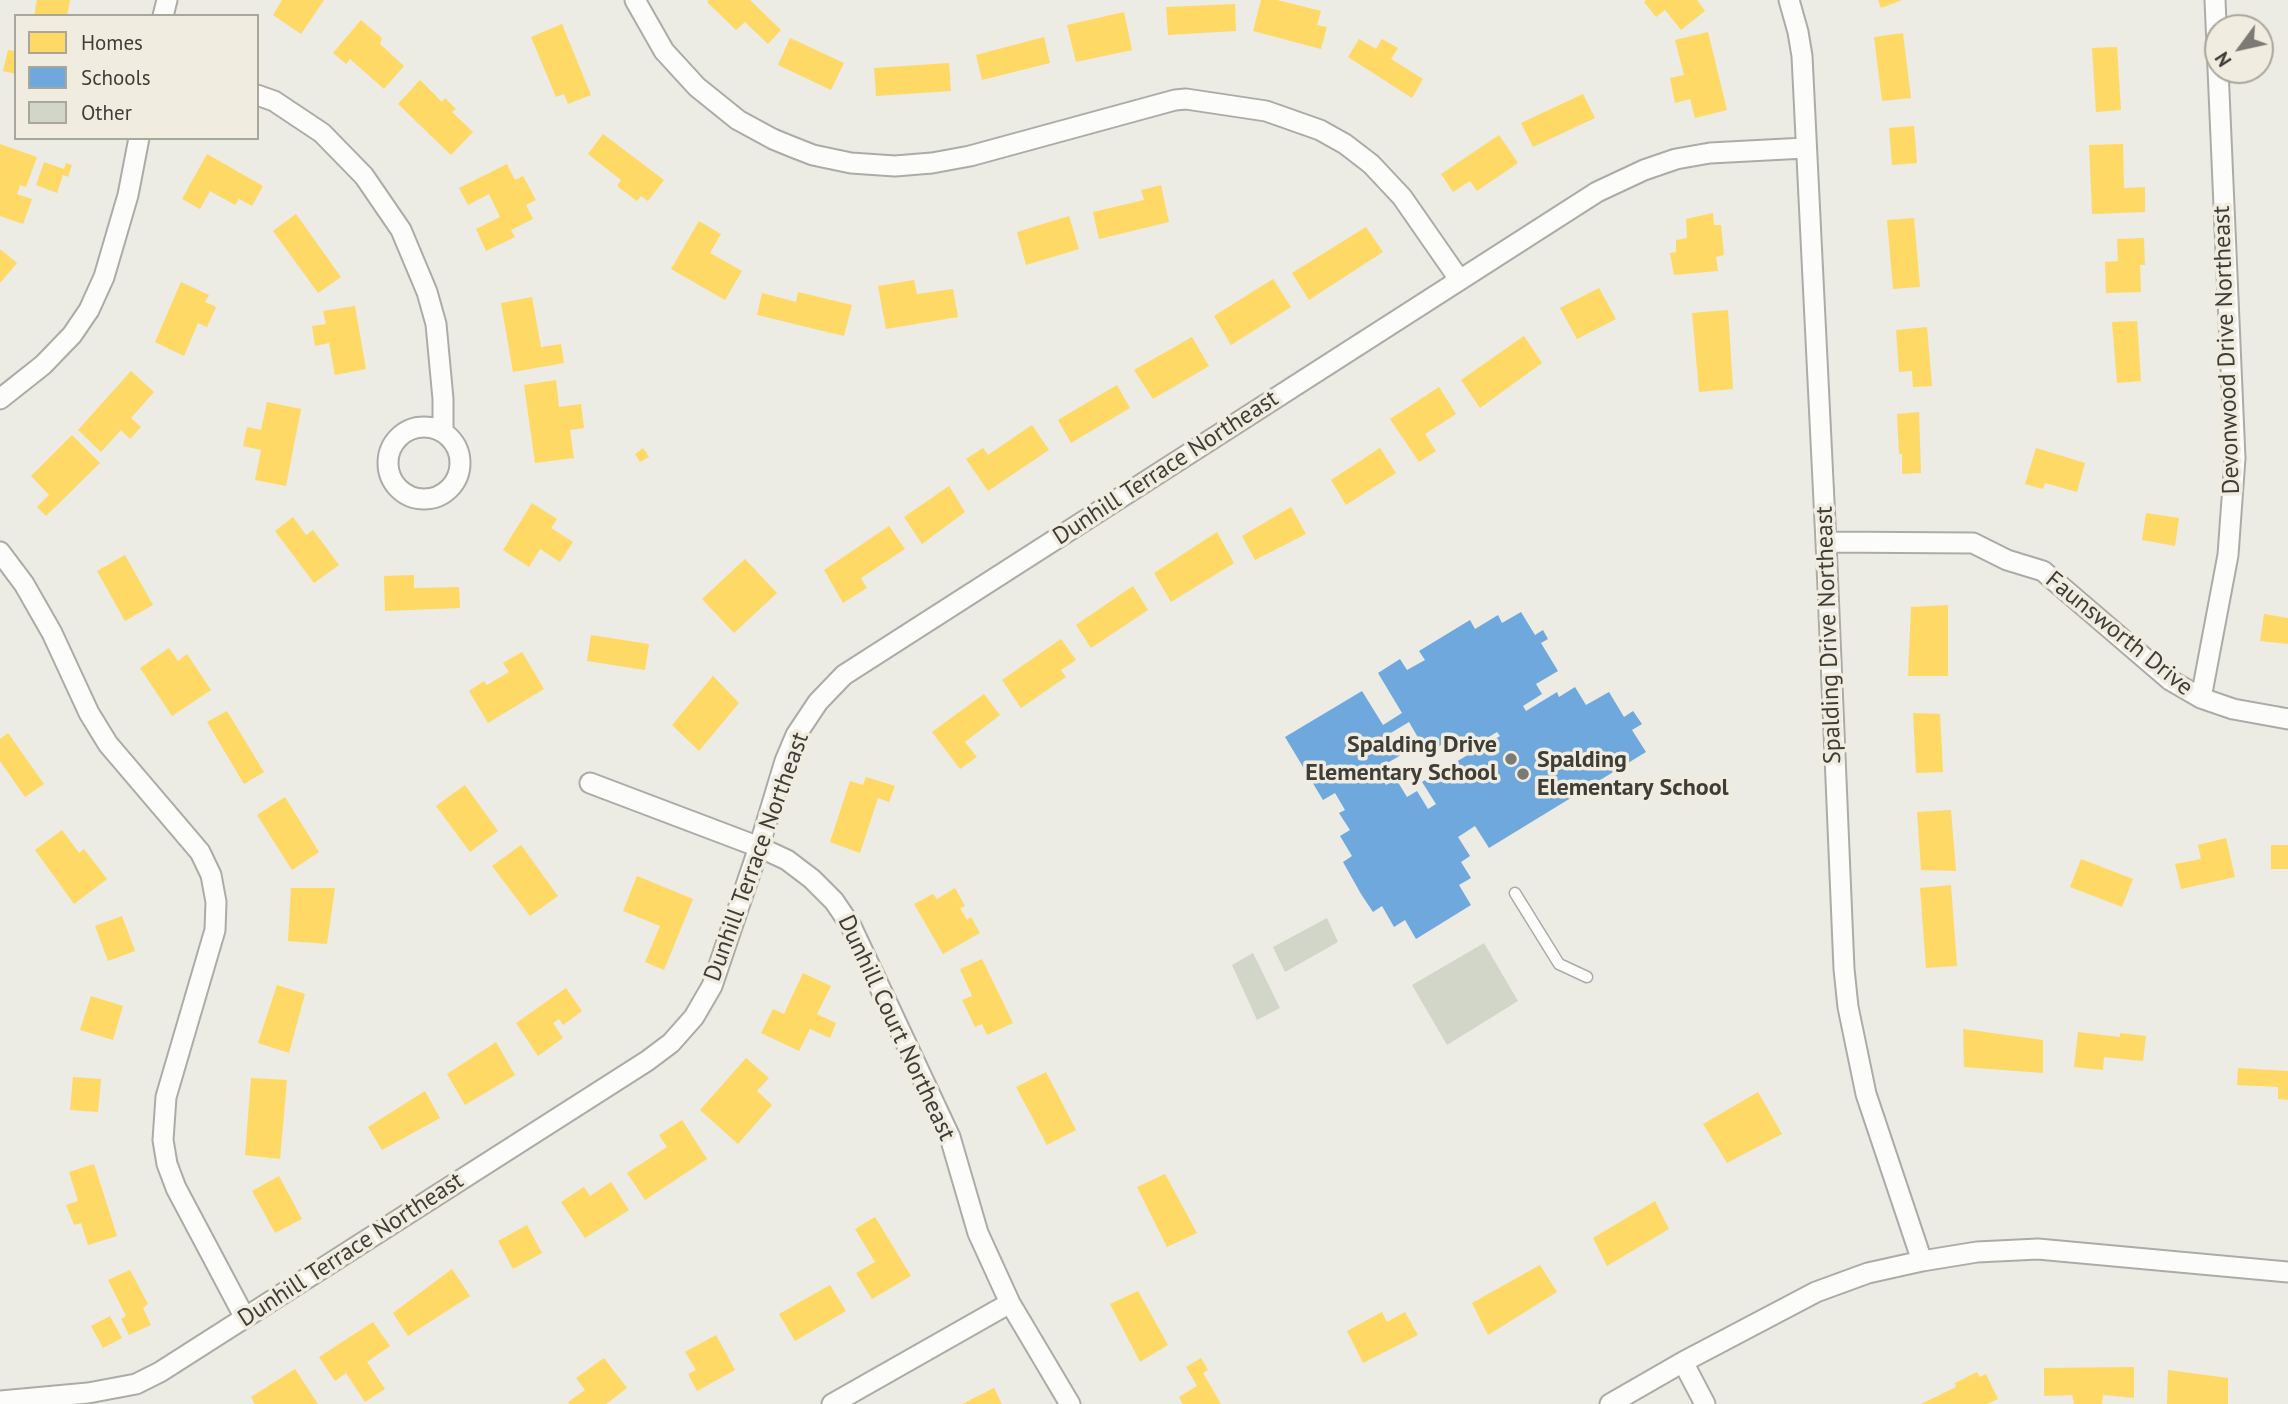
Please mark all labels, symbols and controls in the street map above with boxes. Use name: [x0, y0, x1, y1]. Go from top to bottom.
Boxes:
legend: [14, 14, 259, 140]
north arrow: [2204, 14, 2274, 84]
text: Homes: [81, 29, 143, 56]
text: N: [2210, 48, 2237, 71]
text: Schools: [81, 64, 151, 91]
text: Other: [81, 99, 132, 126]
street label: Devonwood Drive Northeast: [2208, 205, 2246, 495]
street label: Dunhill Terrace Northeast: [1048, 384, 1284, 552]
street label: Spalding Drive Northeast: [1810, 506, 1848, 764]
street label: Faunsworth Drive: [2040, 566, 2198, 702]
street label: Dunhill Terrace Northeast: [699, 729, 815, 985]
place label: Spalding Drive Elementary School: [1305, 731, 1497, 787]
place label: Spalding Elementary School: [1537, 746, 1729, 802]
marker: Spalding Drive Elementary School: [1503, 751, 1519, 767]
marker: Spalding Elementary School: [1515, 766, 1531, 782]
street label: Dunhill Court Northeast: [831, 911, 961, 1145]
street label: Dunhill Terrace Northeast: [233, 1166, 469, 1334]

